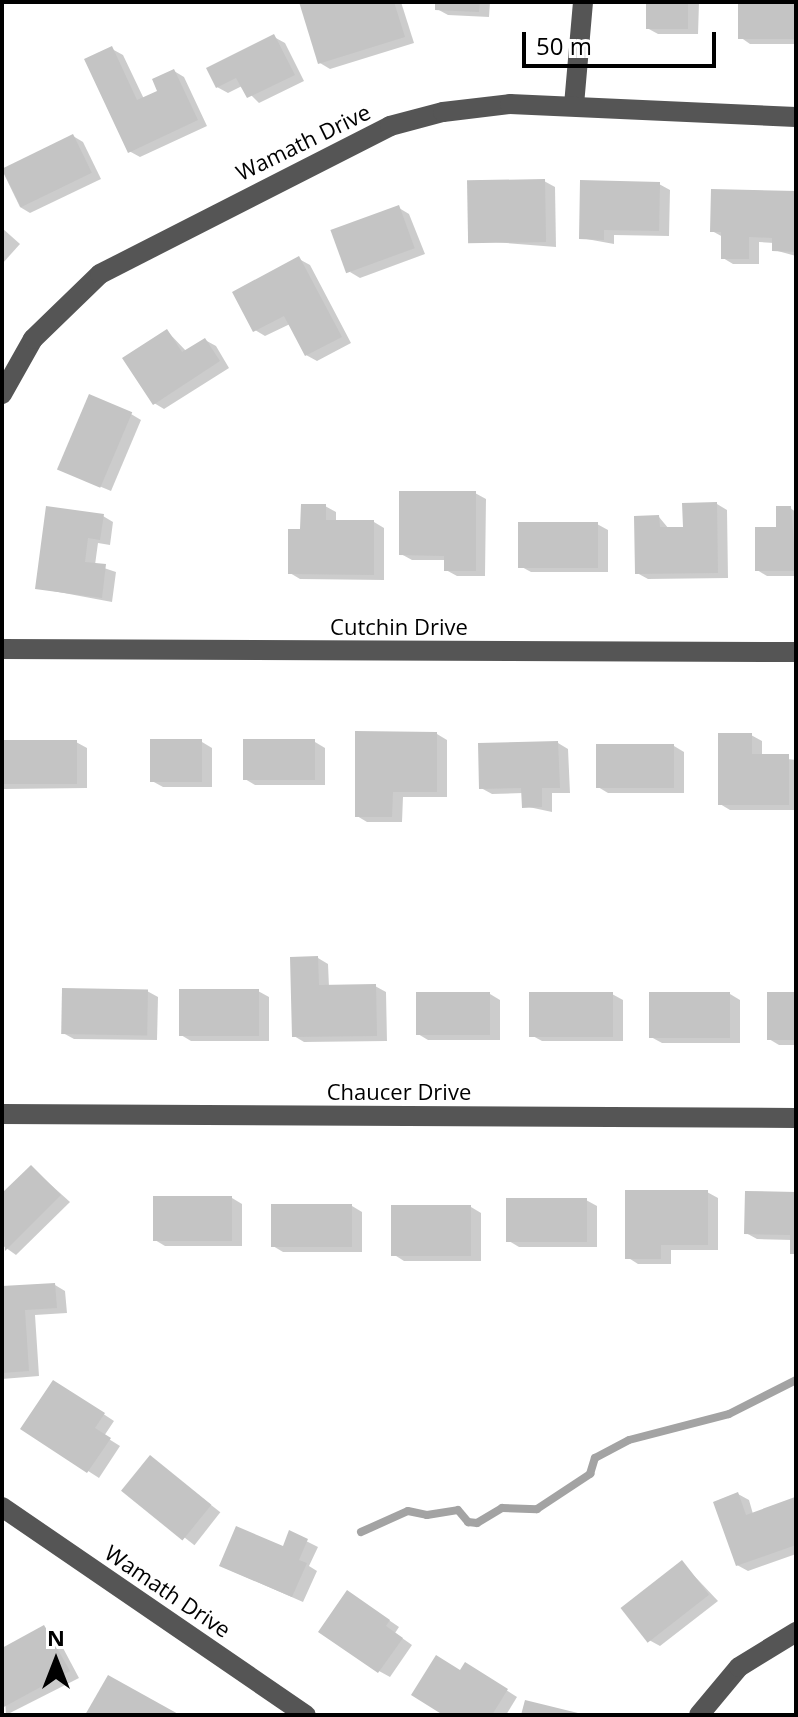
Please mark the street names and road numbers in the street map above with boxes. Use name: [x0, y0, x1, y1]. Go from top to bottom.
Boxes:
street label: Wamath Drive: [232, 98, 374, 186]
street label: Cutchin Drive: [330, 614, 468, 640]
street label: Chaucer Drive: [327, 1079, 471, 1105]
street label: Wamath Drive: [100, 1539, 236, 1643]

